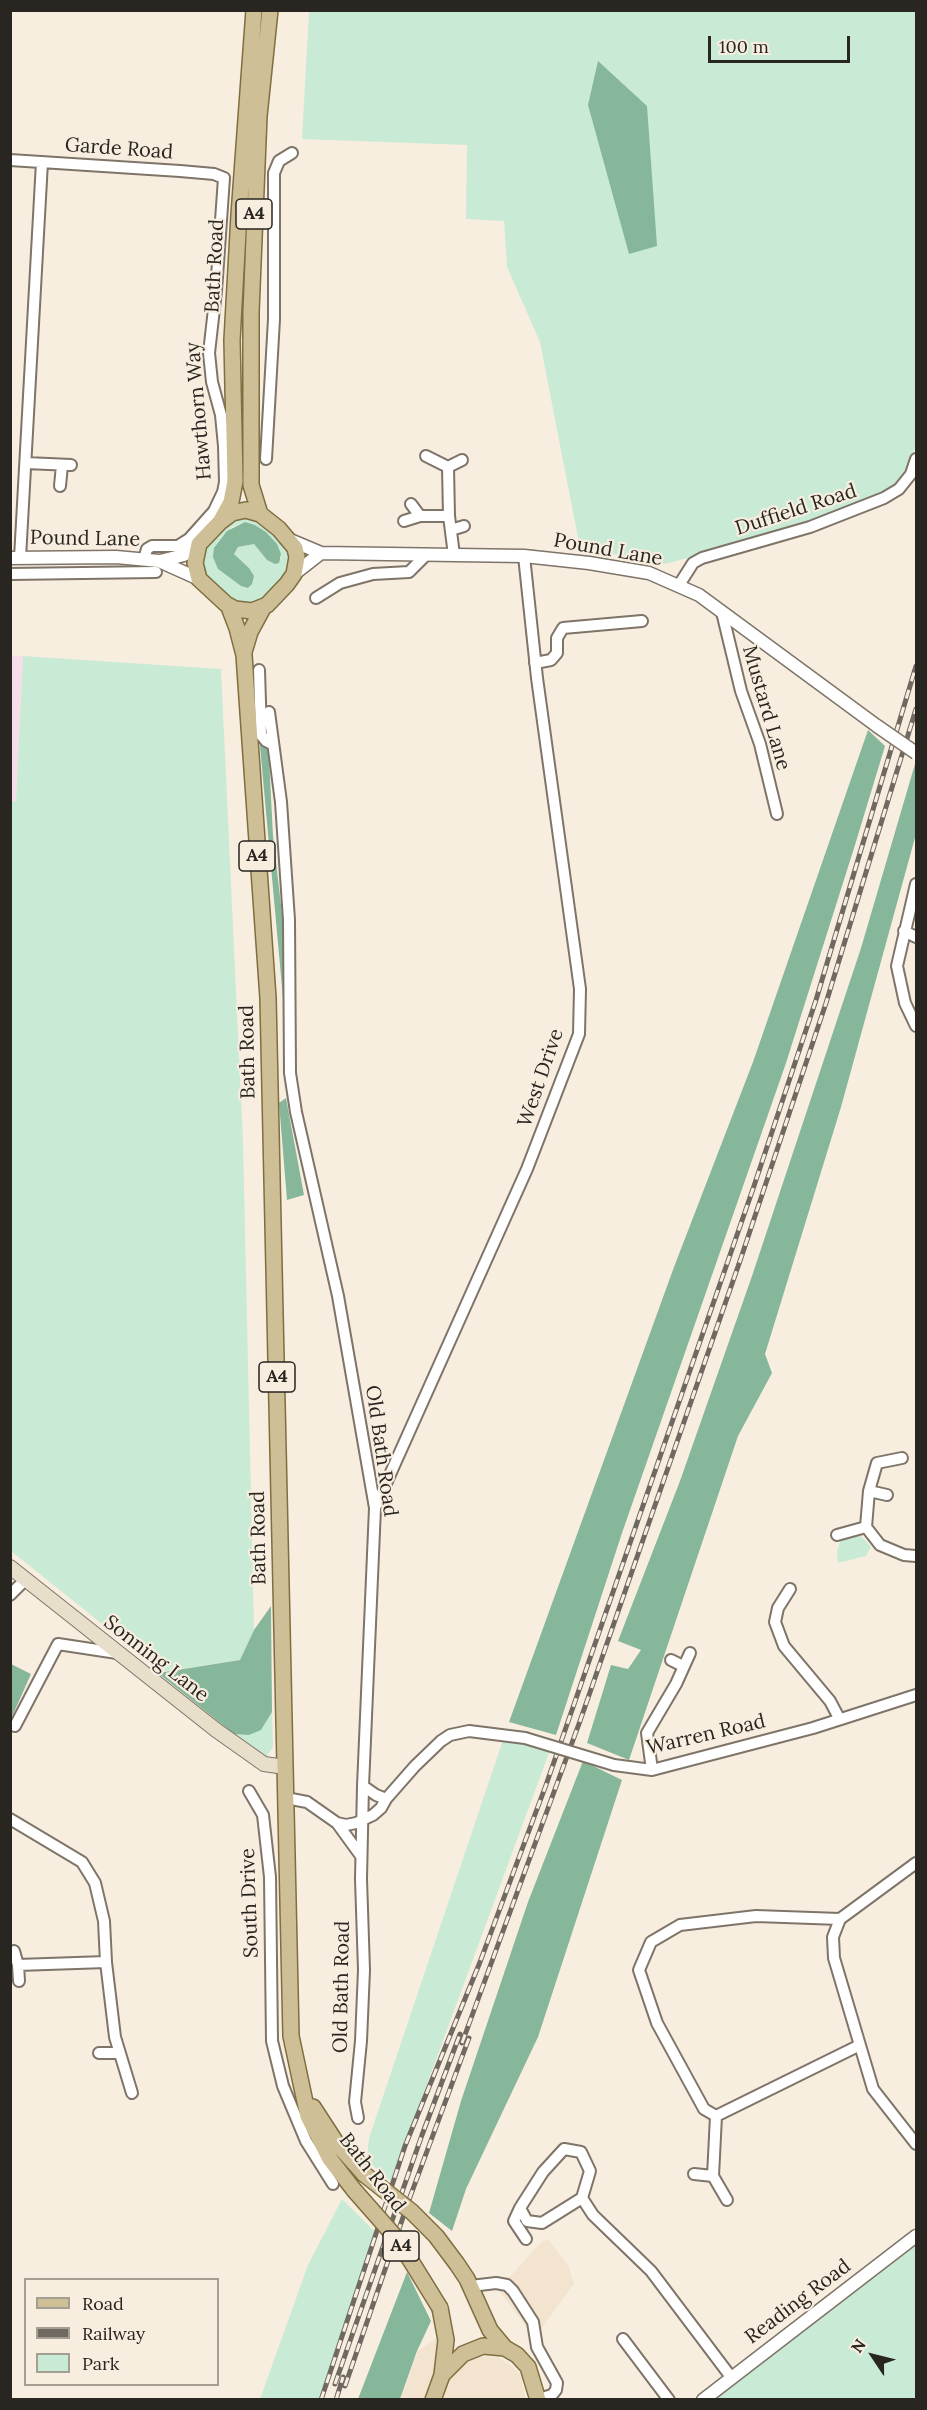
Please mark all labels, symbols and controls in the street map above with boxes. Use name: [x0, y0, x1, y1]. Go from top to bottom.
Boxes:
scale bar: [711, 24, 854, 62]
text: 100 m: [719, 35, 769, 58]
street label: Garde Road: [64, 133, 174, 165]
road number: A4: [236, 199, 272, 229]
street label: Bath Road: [201, 218, 229, 314]
street label: Hawthorn Way: [181, 341, 217, 481]
street label: Duffield Road: [732, 479, 860, 541]
street label: Pound Lane: [30, 526, 140, 552]
street label: Pound Lane: [552, 529, 664, 571]
street label: Mustard Lane: [737, 643, 795, 773]
road number: A4: [239, 841, 275, 871]
street label: Bath Road: [235, 1005, 261, 1099]
street label: West Drive: [513, 1026, 569, 1130]
road number: A4: [259, 1362, 295, 1392]
street label: Old Bath Road: [360, 1384, 402, 1518]
street label: Bath Road: [246, 1491, 272, 1585]
street label: Sonning Lane: [99, 1611, 213, 1707]
street label: Warren Road: [644, 1710, 768, 1760]
street label: South Drive: [236, 1848, 264, 1958]
street label: Old Bath Road: [329, 1921, 355, 2053]
street label: Bath Road: [334, 2129, 410, 2217]
road number: A4: [383, 2231, 419, 2261]
street label: Reading Road: [740, 2255, 856, 2349]
legend: [24, 2278, 219, 2386]
text: Road: [82, 2292, 124, 2315]
text: Railway: [82, 2322, 145, 2345]
north arrow: [843, 2326, 903, 2386]
text: N: [847, 2335, 870, 2356]
text: Park: [82, 2352, 119, 2375]

